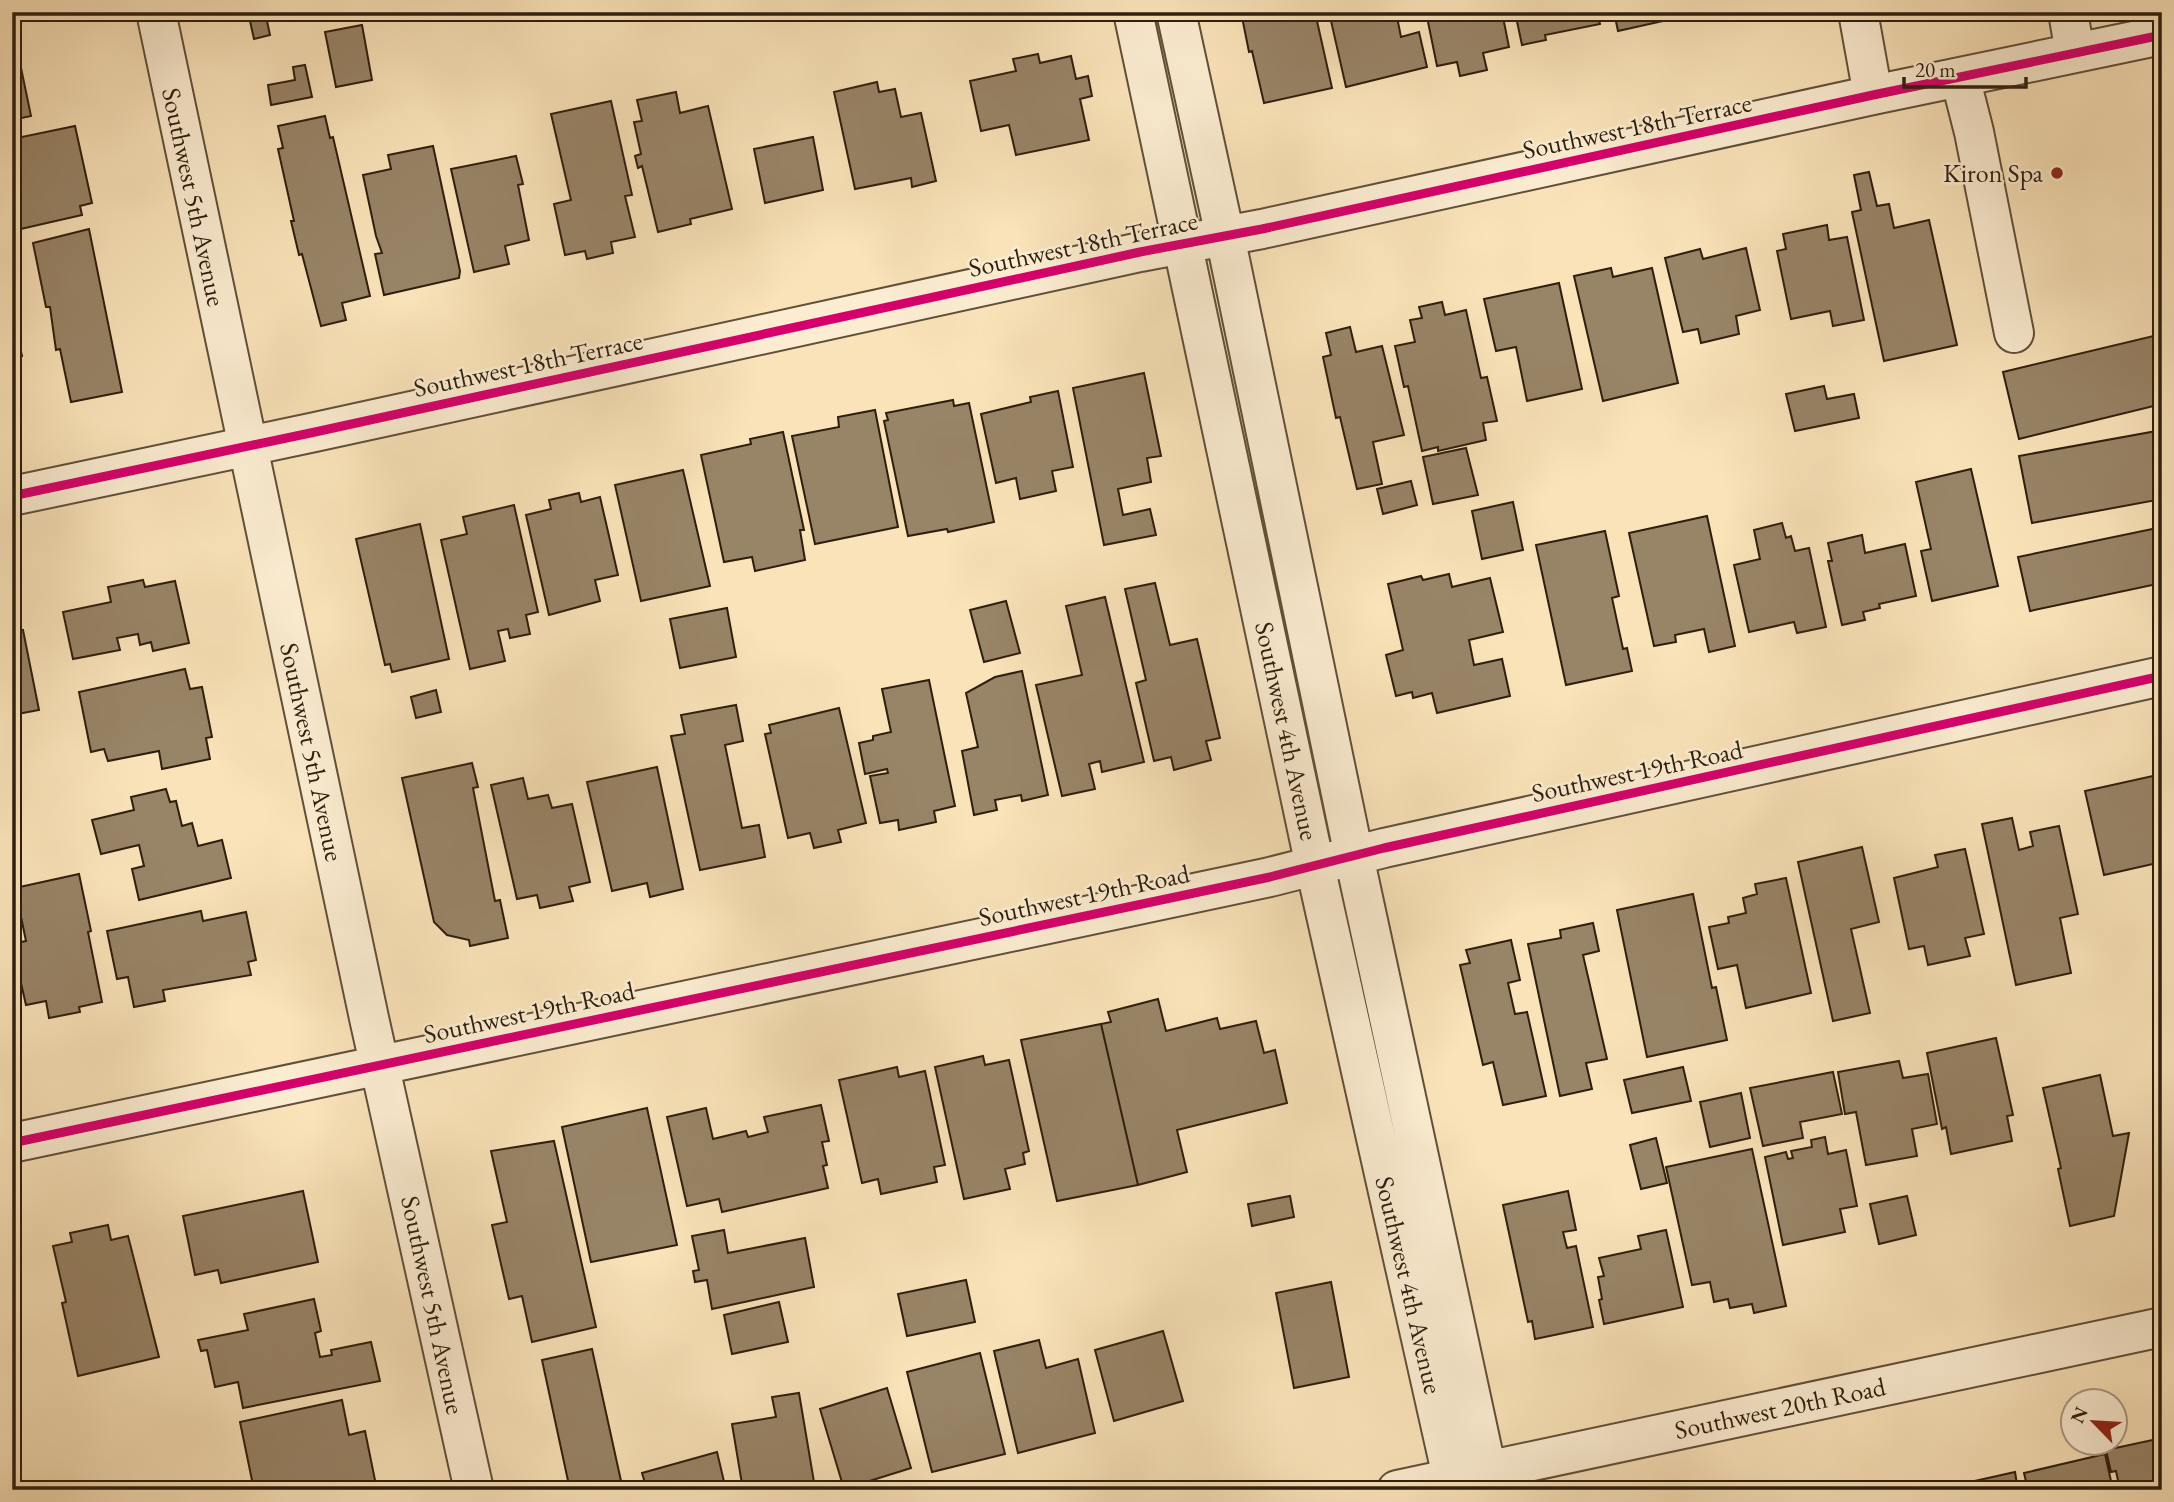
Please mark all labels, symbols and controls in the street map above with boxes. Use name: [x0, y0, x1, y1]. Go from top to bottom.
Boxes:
scale bar: [1904, 46, 2027, 90]
text: 20 m: [1915, 56, 1956, 83]
street label: Southwest 5th Avenue: [154, 85, 234, 309]
street label: Southwest 18th Terrace: [1519, 85, 1755, 167]
place label: Kiron Spa: [1943, 156, 2044, 190]
marker: Kiron Spa: [2049, 165, 2065, 181]
street label: Southwest 18th Terrace: [965, 203, 1201, 285]
street label: Southwest 18th Terrace: [410, 323, 646, 405]
street label: Southwest 4th Avenue: [1247, 619, 1327, 843]
street label: Southwest 5th Avenue: [272, 640, 352, 864]
street label: Southwest 19th Road: [1528, 732, 1746, 810]
street label: Southwest 19th Road: [975, 856, 1193, 934]
street label: Southwest 19th Road: [420, 973, 638, 1051]
street label: Southwest 4th Avenue: [1367, 1173, 1451, 1397]
street label: Southwest 5th Avenue: [393, 1193, 473, 1417]
street label: Southwest 20th Road: [1671, 1369, 1889, 1447]
north arrow: [2058, 1386, 2128, 1456]
text: N: [2064, 1402, 2094, 1427]

